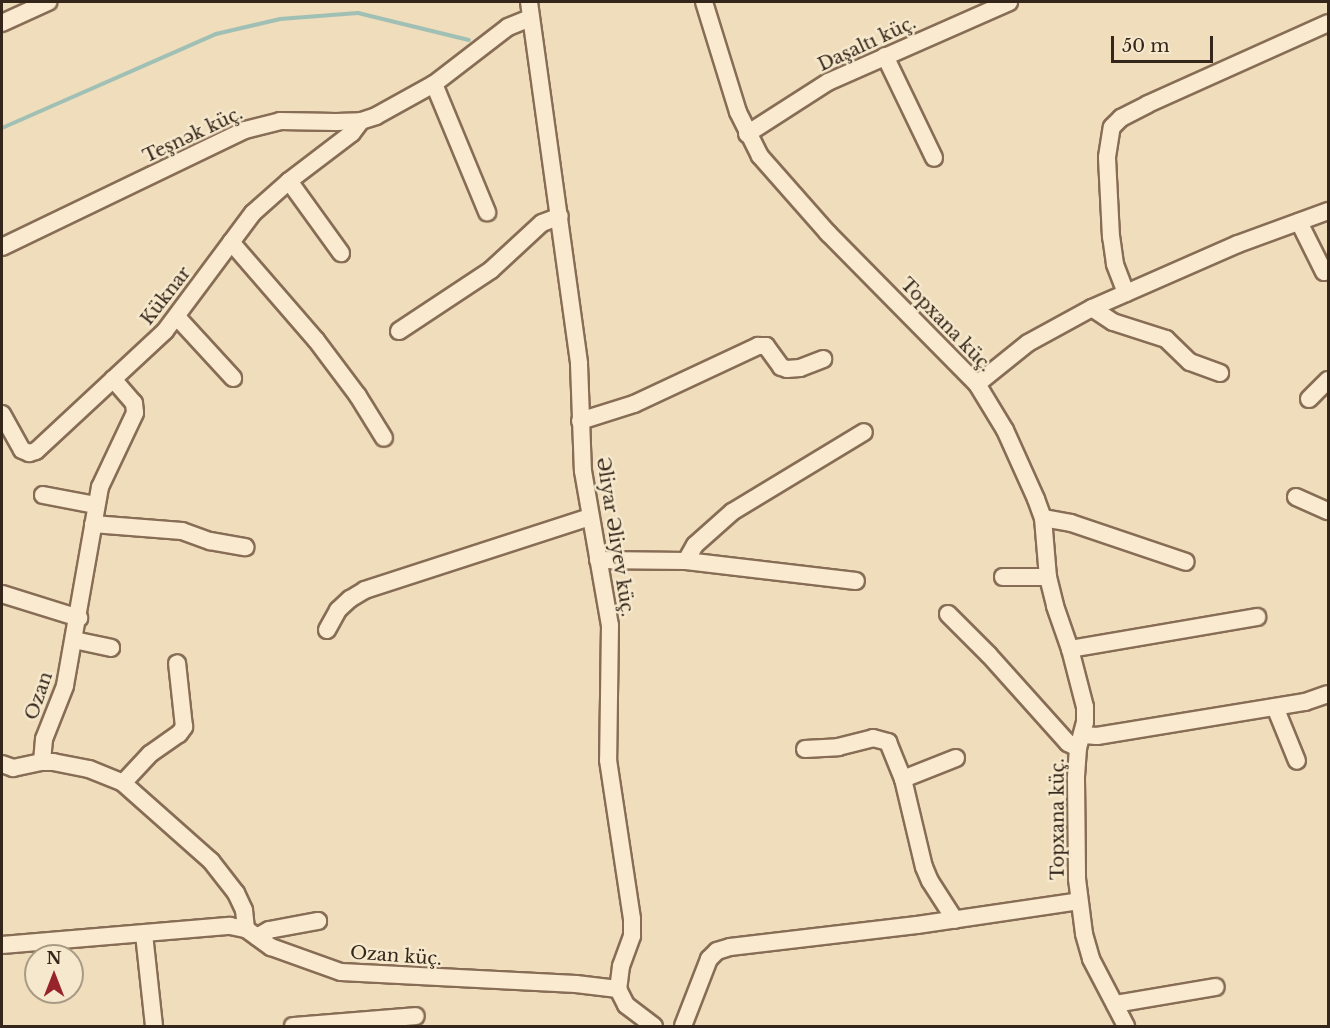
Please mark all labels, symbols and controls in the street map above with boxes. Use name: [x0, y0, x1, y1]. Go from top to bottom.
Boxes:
street label: Daşaltı küç.: [815, 12, 919, 76]
scale bar: [1114, 24, 1216, 62]
text: 50 m: [1122, 35, 1170, 57]
street label: Teşnək küç.: [140, 102, 246, 168]
street label: Küknar: [137, 263, 195, 329]
street label: Topxana küç.: [896, 274, 996, 376]
street label: Əliyar Əliyev küç.: [592, 455, 638, 619]
street label: Ozan: [21, 669, 57, 723]
street label: Topxana küç.: [1047, 758, 1069, 880]
street label: Ozan küç.: [349, 942, 443, 970]
north arrow: [24, 944, 84, 1004]
text: N: [46, 948, 62, 968]

